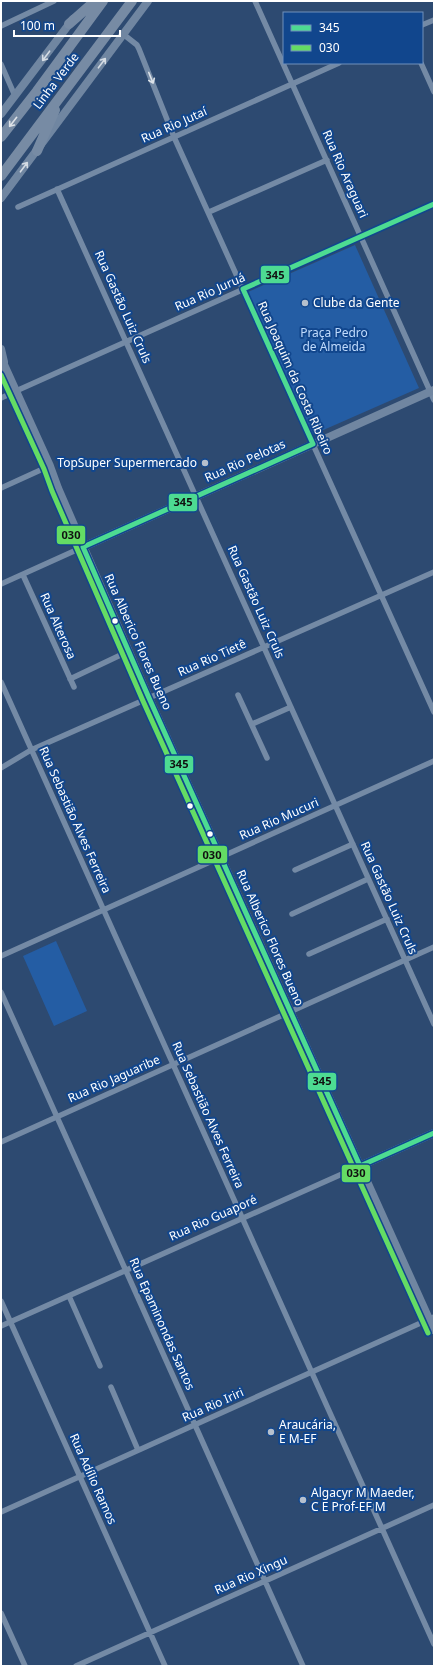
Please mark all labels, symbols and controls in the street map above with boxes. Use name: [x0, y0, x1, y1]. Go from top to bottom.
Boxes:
scale bar: [14, 12, 120, 38]
legend: [283, 12, 423, 64]
text: 100 m: [20, 17, 55, 34]
text: 345: [319, 19, 340, 36]
text: 030: [319, 39, 340, 56]
street label: Linha Verde: [29, 49, 83, 112]
one-way arrow: [42, 50, 50, 61]
one-way arrow: [98, 57, 106, 68]
one-way arrow: [147, 72, 155, 84]
street label: Rua Rio Jutaí: [138, 102, 210, 147]
one-way arrow: [8, 117, 17, 128]
street label: Rua Rio Araguari: [318, 127, 372, 220]
one-way arrow: [20, 162, 28, 173]
street label: Rua Gastão Luiz Cruls: [91, 248, 156, 366]
line badge: 345: [260, 265, 290, 284]
text: 345: [266, 267, 284, 282]
street label: Rua Rio Juruá: [172, 268, 248, 315]
place label: Clube da Gente: [313, 294, 400, 311]
marker: Clube da Gente: [300, 298, 310, 308]
street label: Rua Joaquim da Costa Ribeiro: [254, 299, 337, 457]
park label: Praça Pedro de Almeida: [300, 324, 368, 355]
street label: Rua Rio Pelotas: [202, 435, 288, 486]
place label: TopSuper Supermercado: [57, 454, 197, 471]
marker: TopSuper Supermercado: [200, 458, 210, 468]
line badge: 345: [168, 493, 198, 512]
text: 345: [174, 494, 192, 509]
line badge: 030: [56, 525, 86, 545]
text: 030: [62, 527, 80, 542]
street label: Rua Gastão Luiz Cruls: [224, 543, 289, 661]
street label: Rua Alberico Flores Bueno: [101, 571, 176, 713]
street label: Rua Alterosa: [36, 590, 81, 662]
unlabelled marker: [110, 616, 120, 626]
street label: Rua Rio Tietê: [175, 635, 249, 680]
street label: Rua Sebastião Alves Ferreira: [35, 744, 116, 896]
line badge: 345: [164, 755, 194, 774]
text: 345: [170, 756, 188, 771]
street label: Rua Rio Mucuri: [236, 793, 321, 844]
unlabelled marker: [185, 801, 195, 811]
unlabelled marker: [205, 829, 215, 839]
street label: Rua Gastão Luiz Cruls: [357, 839, 422, 957]
line badge: 030: [197, 845, 228, 864]
text: 030: [203, 847, 221, 862]
street label: Rua Alberico Flores Bueno: [233, 867, 308, 1009]
street label: Rua Sebastião Alves Ferreira: [168, 1039, 249, 1191]
street label: Rua Rio Jaguaribe: [65, 1050, 163, 1107]
line badge: 345: [307, 1072, 337, 1091]
text: 345: [313, 1073, 331, 1088]
line badge: 030: [341, 1164, 371, 1183]
text: 030: [347, 1165, 365, 1180]
street label: Rua Rio Guaporé: [166, 1190, 260, 1245]
street label: Rua Epaminondas Santos: [126, 1255, 199, 1393]
street label: Rua Rio Iriri: [179, 1383, 246, 1426]
place label: Araucária, E M-EF: [279, 1416, 336, 1447]
marker: Araucária, E M-EF: [266, 1427, 276, 1437]
street label: Rua Adílio Ramos: [66, 1431, 121, 1527]
place label: Algacyr M Maeder, C E Prof-EF M: [311, 1484, 415, 1515]
marker: Algacyr M Maeder, C E Prof-EF M: [298, 1495, 308, 1505]
street label: Rua Rio Xingu: [212, 1551, 290, 1598]

